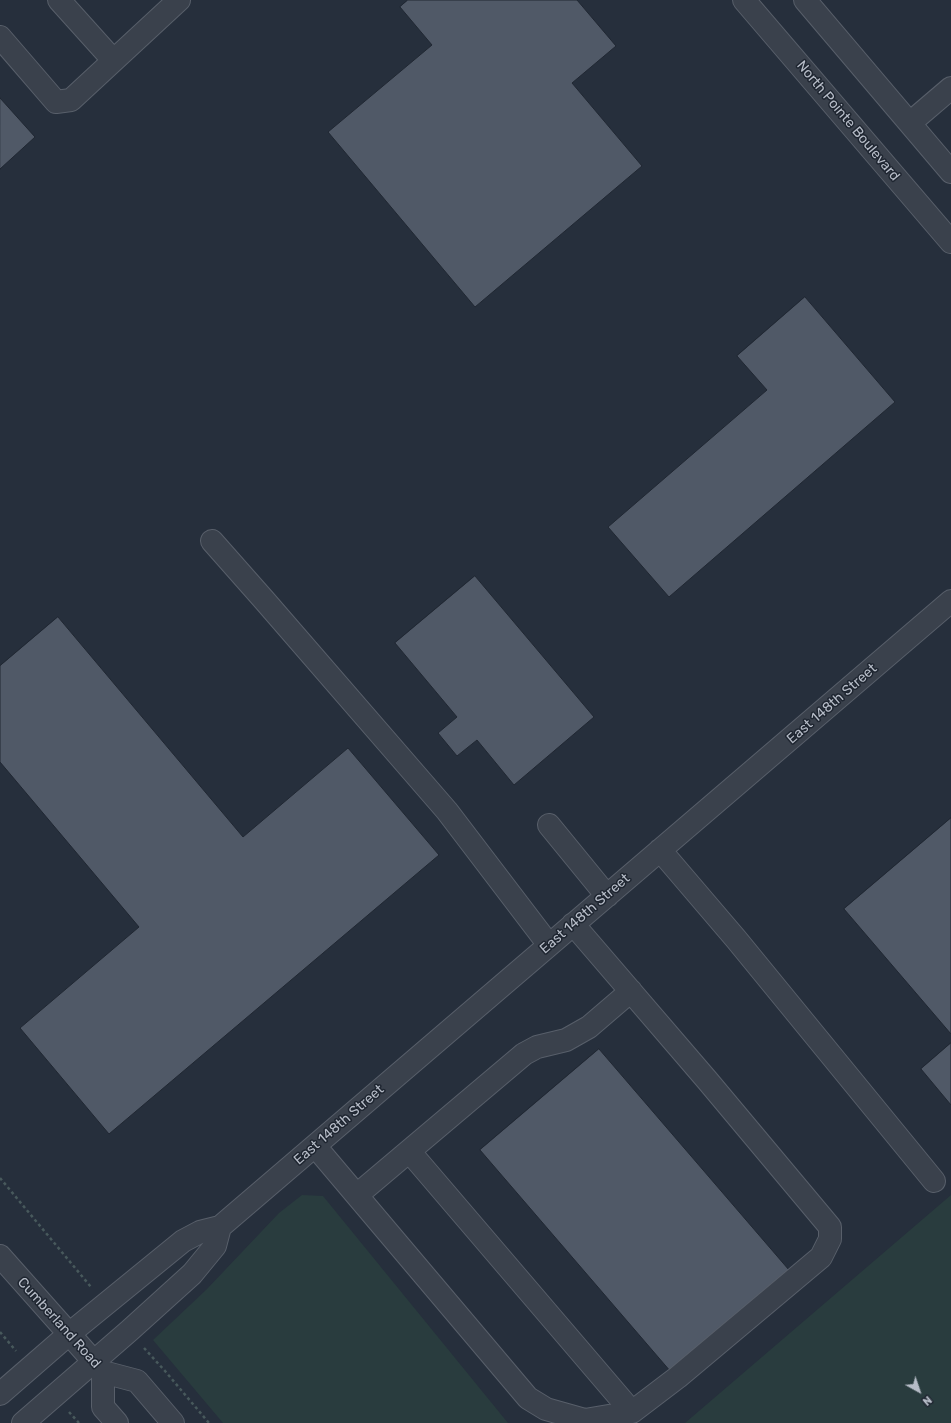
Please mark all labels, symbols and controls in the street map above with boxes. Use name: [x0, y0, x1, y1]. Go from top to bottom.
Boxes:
street label: North Pointe Boulevard: [793, 58, 903, 184]
street label: East 148th Street: [784, 660, 880, 748]
street label: East 148th Street: [537, 870, 633, 958]
street label: East 148th Street: [291, 1081, 387, 1169]
street label: Cumberland Road: [14, 1274, 104, 1372]
north arrow: [899, 1371, 939, 1411]
text: N: [920, 1393, 934, 1408]

